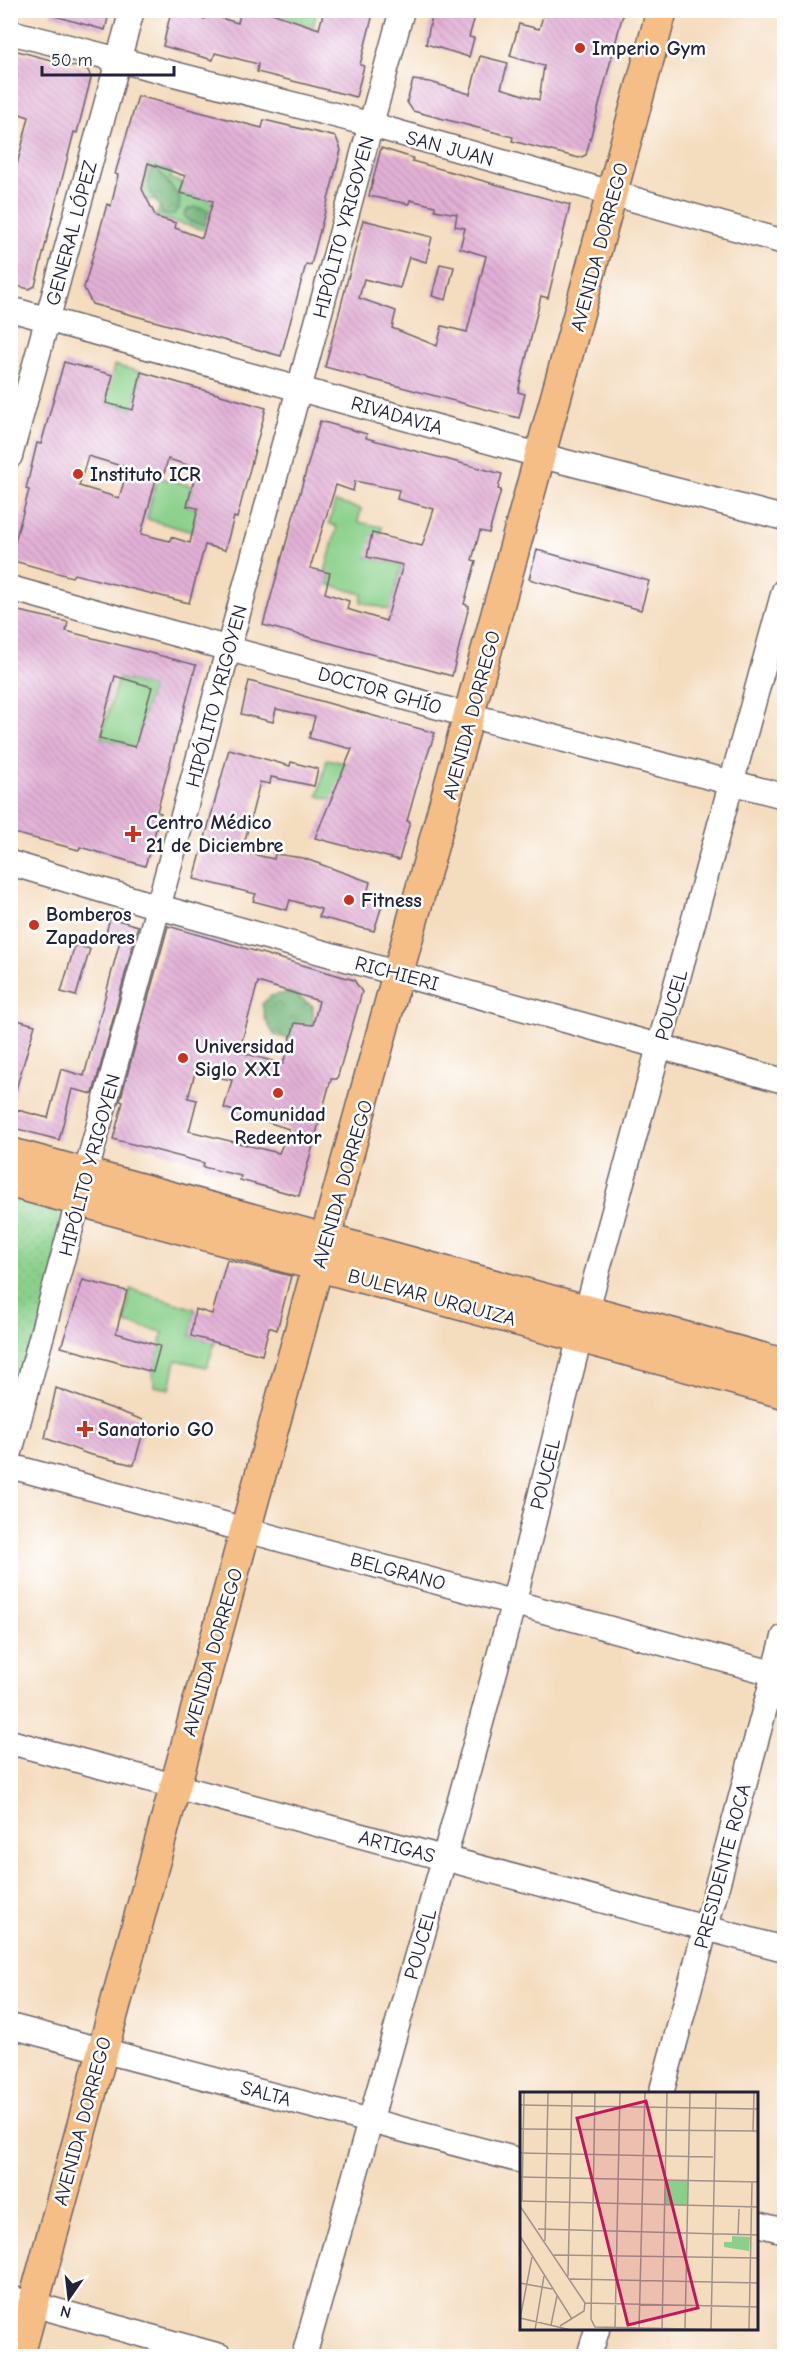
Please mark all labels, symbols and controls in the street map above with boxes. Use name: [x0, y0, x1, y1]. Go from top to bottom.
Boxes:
place label: Imperio Gym: [592, 37, 706, 60]
scale bar: [42, 39, 174, 77]
marker: Imperio Gym: [573, 41, 587, 55]
text: 50 m: [51, 50, 93, 71]
street label: SAN JUAN: [403, 126, 496, 171]
street label: HIPÓLITO YRIGOYEN: [307, 133, 379, 321]
street label: GENERAL LÓPEZ: [40, 158, 102, 308]
street label: AVENIDA DORREGO: [566, 160, 633, 334]
street label: RIVADAVIA: [348, 391, 446, 440]
place label: Instituto ICR: [90, 463, 201, 486]
marker: Instituto ICR: [71, 467, 85, 481]
street label: HIPÓLITO YRIGOYEN: [180, 602, 252, 790]
street label: AVENIDA DORREGO: [438, 628, 505, 802]
street label: DOCTOR GHÍO: [315, 662, 444, 719]
place label: Centro Médico 21 de Diciembre: [146, 811, 284, 857]
marker: Centro Médico 21 de Diciembre: [124, 825, 142, 843]
place label: Fitness: [361, 889, 422, 912]
marker: Fitness: [342, 893, 356, 907]
place label: Bomberos Zapadores: [46, 903, 135, 949]
marker: Bomberos Zapadores: [27, 918, 41, 932]
street label: RICHIERI: [353, 951, 441, 996]
street label: POUCEL: [650, 967, 692, 1043]
place label: Universidad Siglo XXI: [195, 1035, 295, 1081]
marker: Universidad Siglo XXI: [176, 1051, 190, 1065]
street label: HIPÓLITO YRIGOYEN: [53, 1071, 125, 1259]
marker: Comunidad Redeentor: [271, 1086, 285, 1100]
street label: AVENIDA DORREGO: [307, 1097, 377, 1271]
place label: Comunidad Redeentor: [230, 1103, 326, 1149]
street label: BULEVAR URQUIZA: [345, 1264, 519, 1331]
place label: Sanatorio GO: [98, 1418, 214, 1441]
marker: Sanatorio GO: [76, 1420, 94, 1438]
street label: POUCEL: [526, 1436, 565, 1512]
street label: BELGRANO: [348, 1548, 448, 1595]
street label: AVENIDA DORREGO: [177, 1565, 247, 1739]
street label: PRESIDENTE ROCA: [689, 1781, 756, 1951]
street label: ARTIGAS: [356, 1825, 438, 1868]
street label: POUCEL: [399, 1906, 441, 1982]
street label: AVENIDA DORREGO: [49, 2034, 116, 2208]
street label: SALTA: [238, 2076, 294, 2111]
inset map: [520, 2092, 759, 2331]
north arrow: [39, 2268, 99, 2328]
text: N: [58, 2302, 73, 2322]

